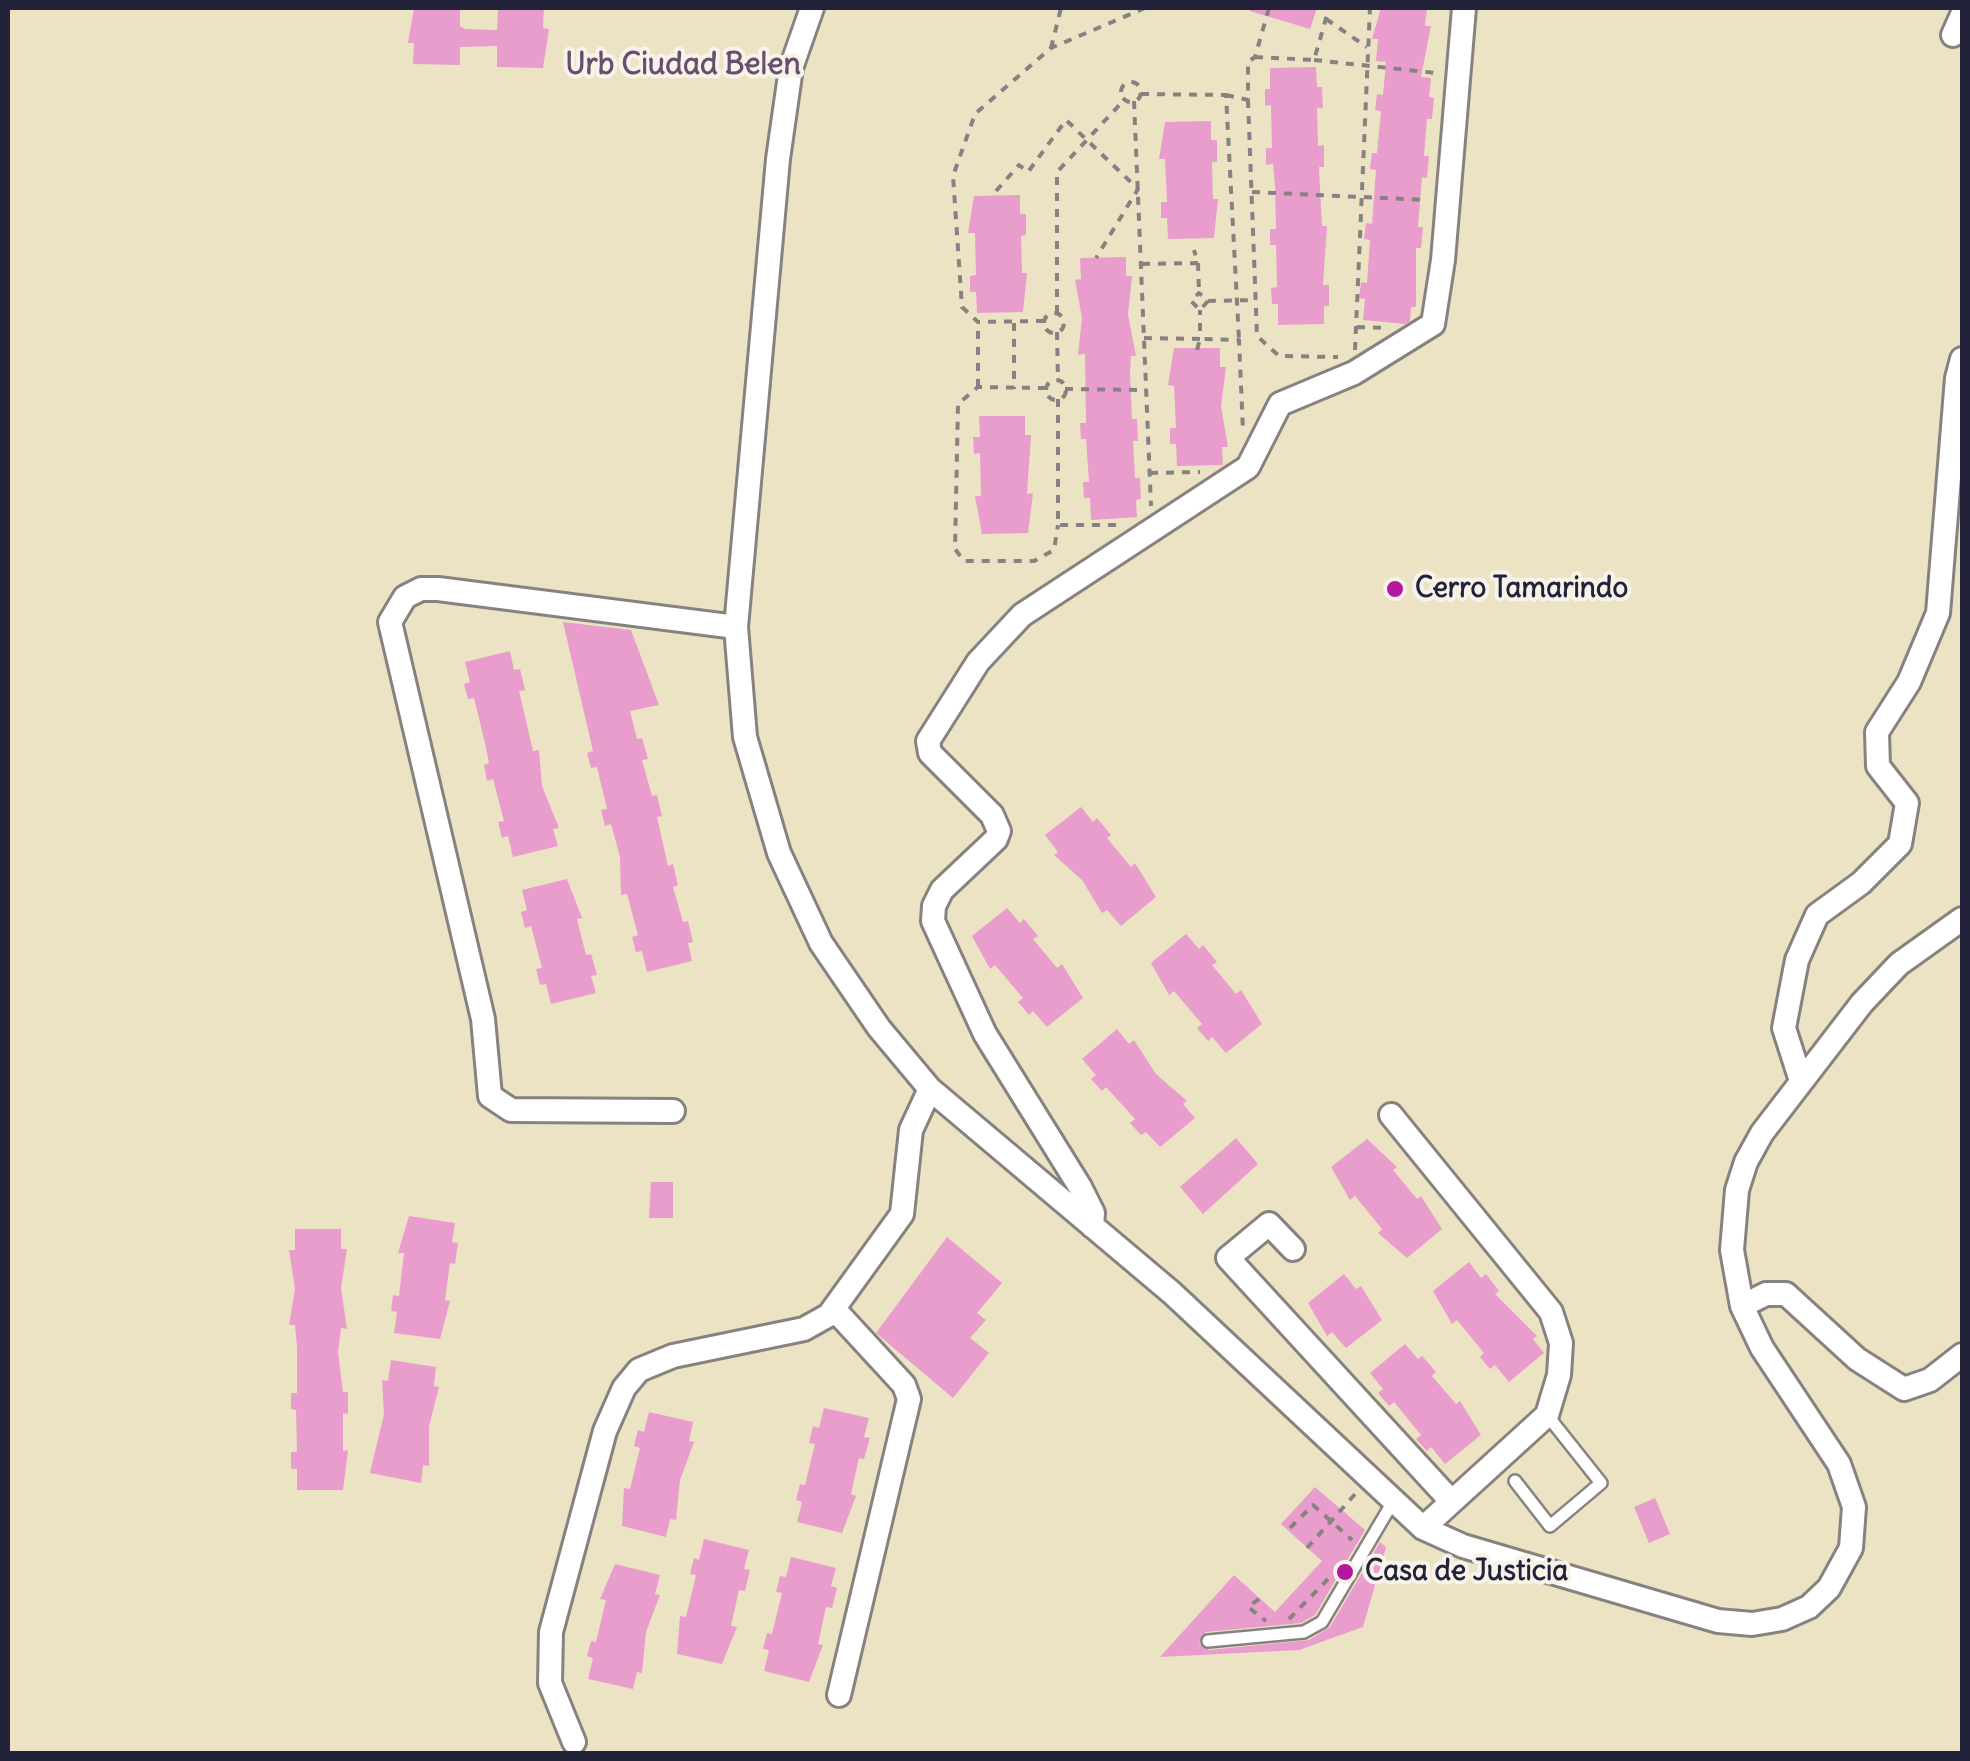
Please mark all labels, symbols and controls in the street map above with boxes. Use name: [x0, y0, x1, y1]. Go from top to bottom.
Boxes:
district label: Urb Ciudad Belen: [565, 47, 801, 83]
place label: Cerro Tamarindo: [1415, 572, 1628, 606]
marker: Cerro Tamarindo: [1384, 578, 1406, 600]
place label: Casa de Justicia: [1365, 1555, 1568, 1589]
marker: Casa de Justicia: [1334, 1561, 1356, 1583]

